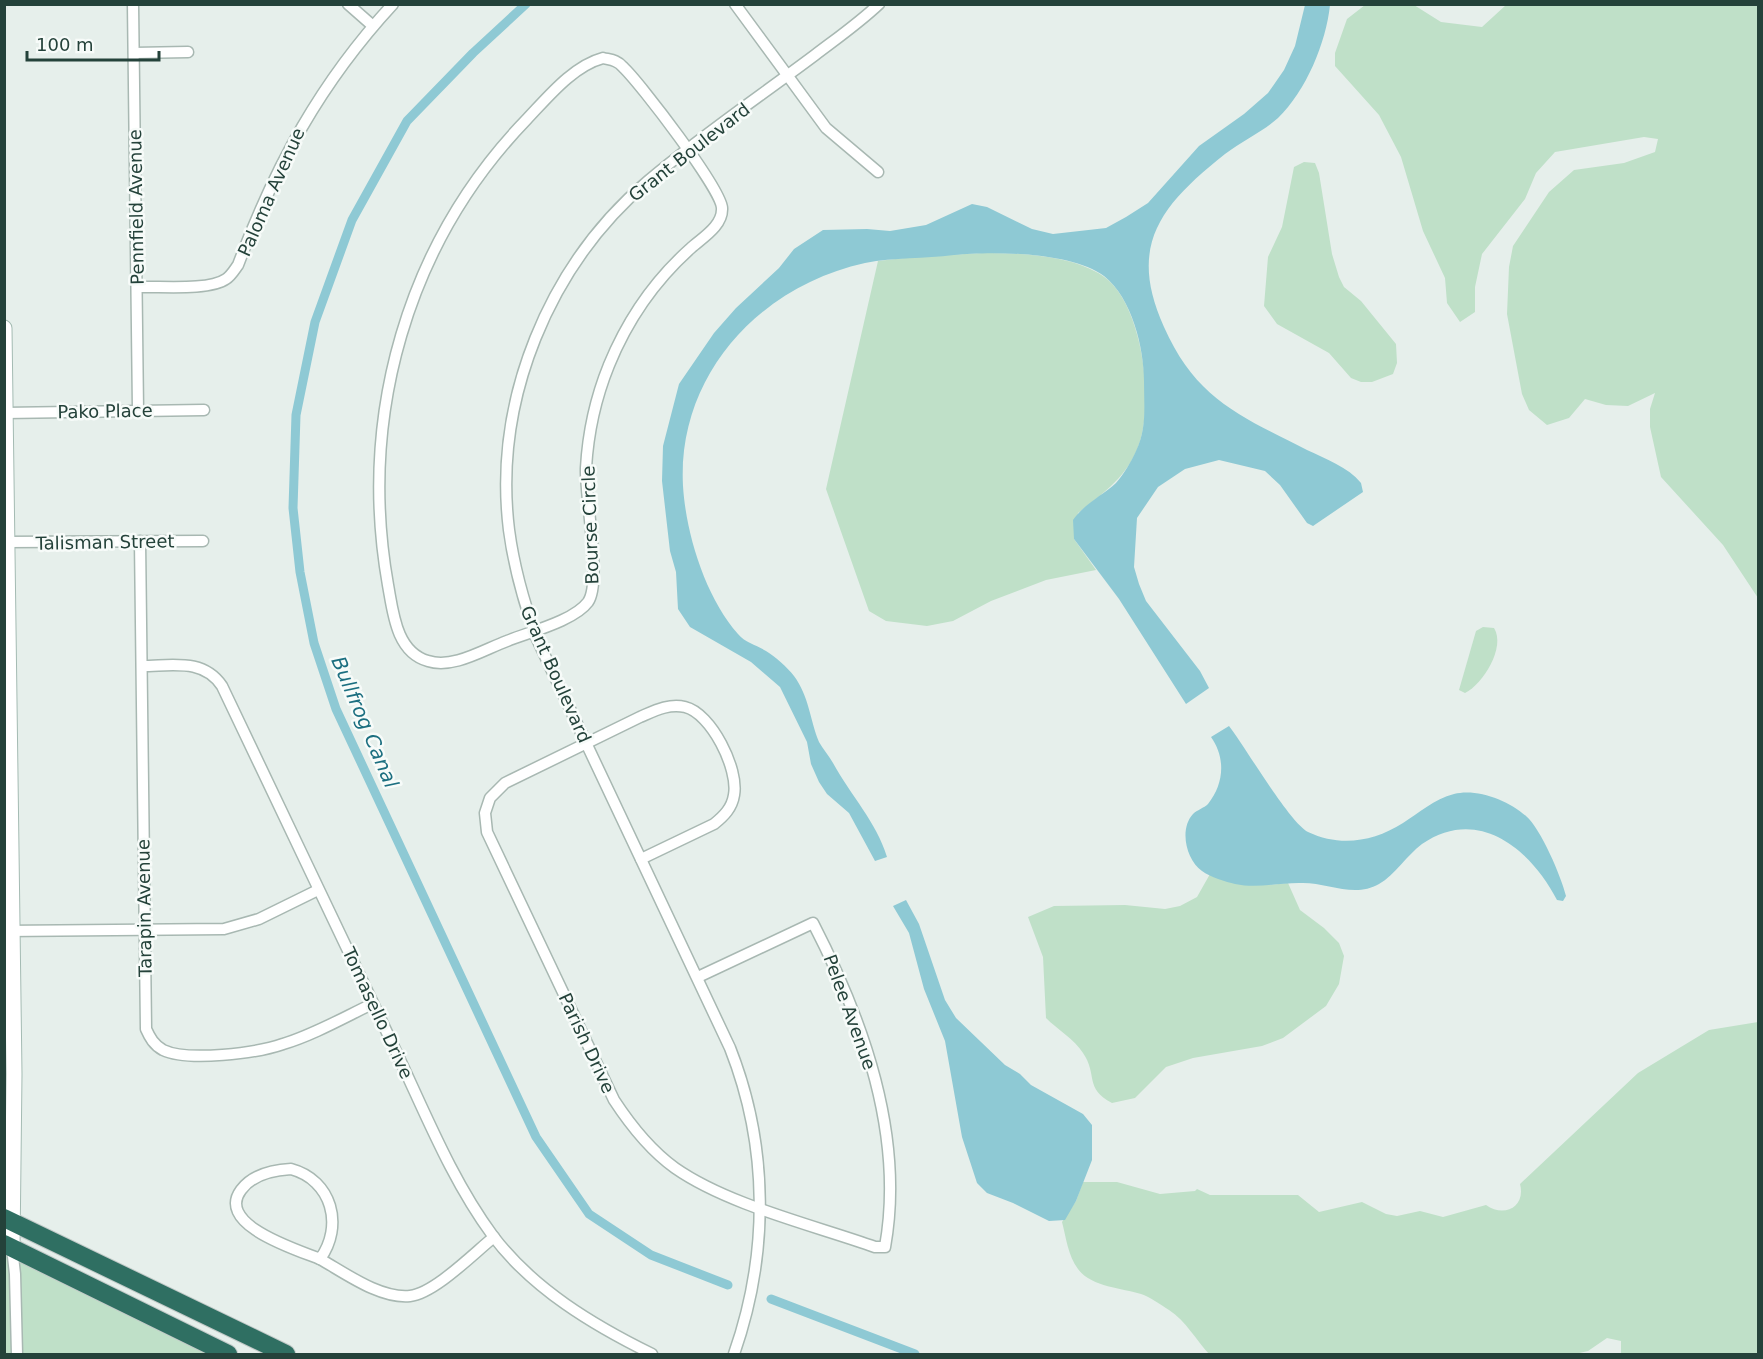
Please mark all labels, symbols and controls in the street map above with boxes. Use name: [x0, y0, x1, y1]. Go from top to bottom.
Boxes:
scale bar: [27, 24, 159, 62]
text: 100 m: [36, 34, 94, 55]
street label: Grant Boulevard: [624, 98, 754, 206]
street label: Paloma Avenue: [233, 125, 309, 259]
street label: Pennfield Avenue: [124, 129, 148, 285]
street label: Pako Place: [57, 400, 153, 422]
street label: Bourse Circle: [577, 465, 603, 585]
street label: Talisman Street: [34, 530, 175, 554]
street label: Grant Boulevard: [516, 602, 596, 746]
water label: Bullfrog Canal: [326, 653, 404, 792]
street label: Tarapin Avenue: [132, 839, 156, 978]
street label: Tomasello Drive: [338, 943, 418, 1082]
street label: Pelee Avenue: [819, 952, 881, 1072]
street label: Parish Drive: [555, 990, 619, 1096]

